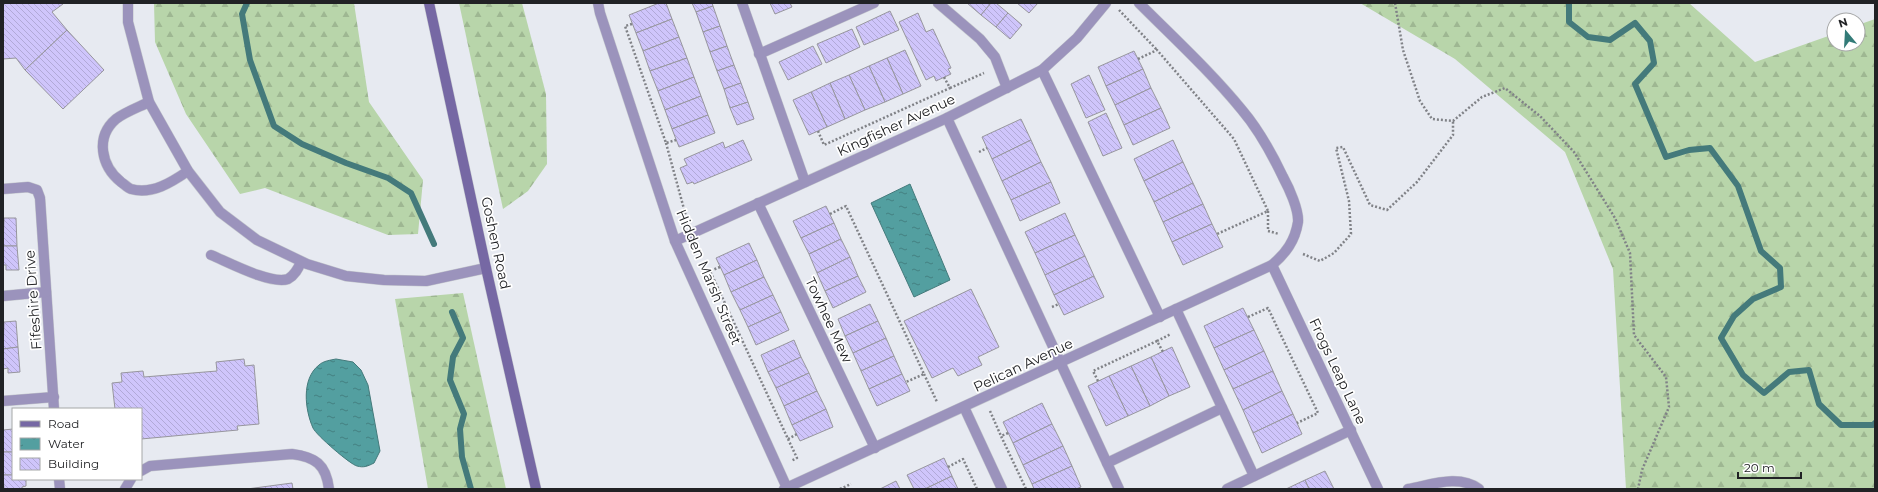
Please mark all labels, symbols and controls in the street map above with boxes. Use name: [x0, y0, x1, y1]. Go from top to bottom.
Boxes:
north arrow: [1826, 12, 1866, 52]
text: N: [1837, 14, 1849, 31]
street label: Kingfisher Avenue: [834, 90, 958, 160]
street label: Goshen Road: [477, 195, 515, 291]
street label: Hidden Marsh Street: [672, 207, 746, 348]
street label: Fifeshire Drive: [21, 249, 45, 351]
street label: Towhee Mew: [801, 274, 857, 366]
street label: Frogs Leap Lane: [1305, 315, 1371, 427]
street label: Pelican Avenue: [970, 334, 1076, 396]
legend: [12, 408, 142, 480]
text: Road: [48, 416, 79, 431]
text: Water: [48, 436, 85, 451]
scale bar: [1738, 454, 1801, 480]
text: Building: [48, 456, 99, 471]
text: 20 m: [1744, 460, 1775, 475]

